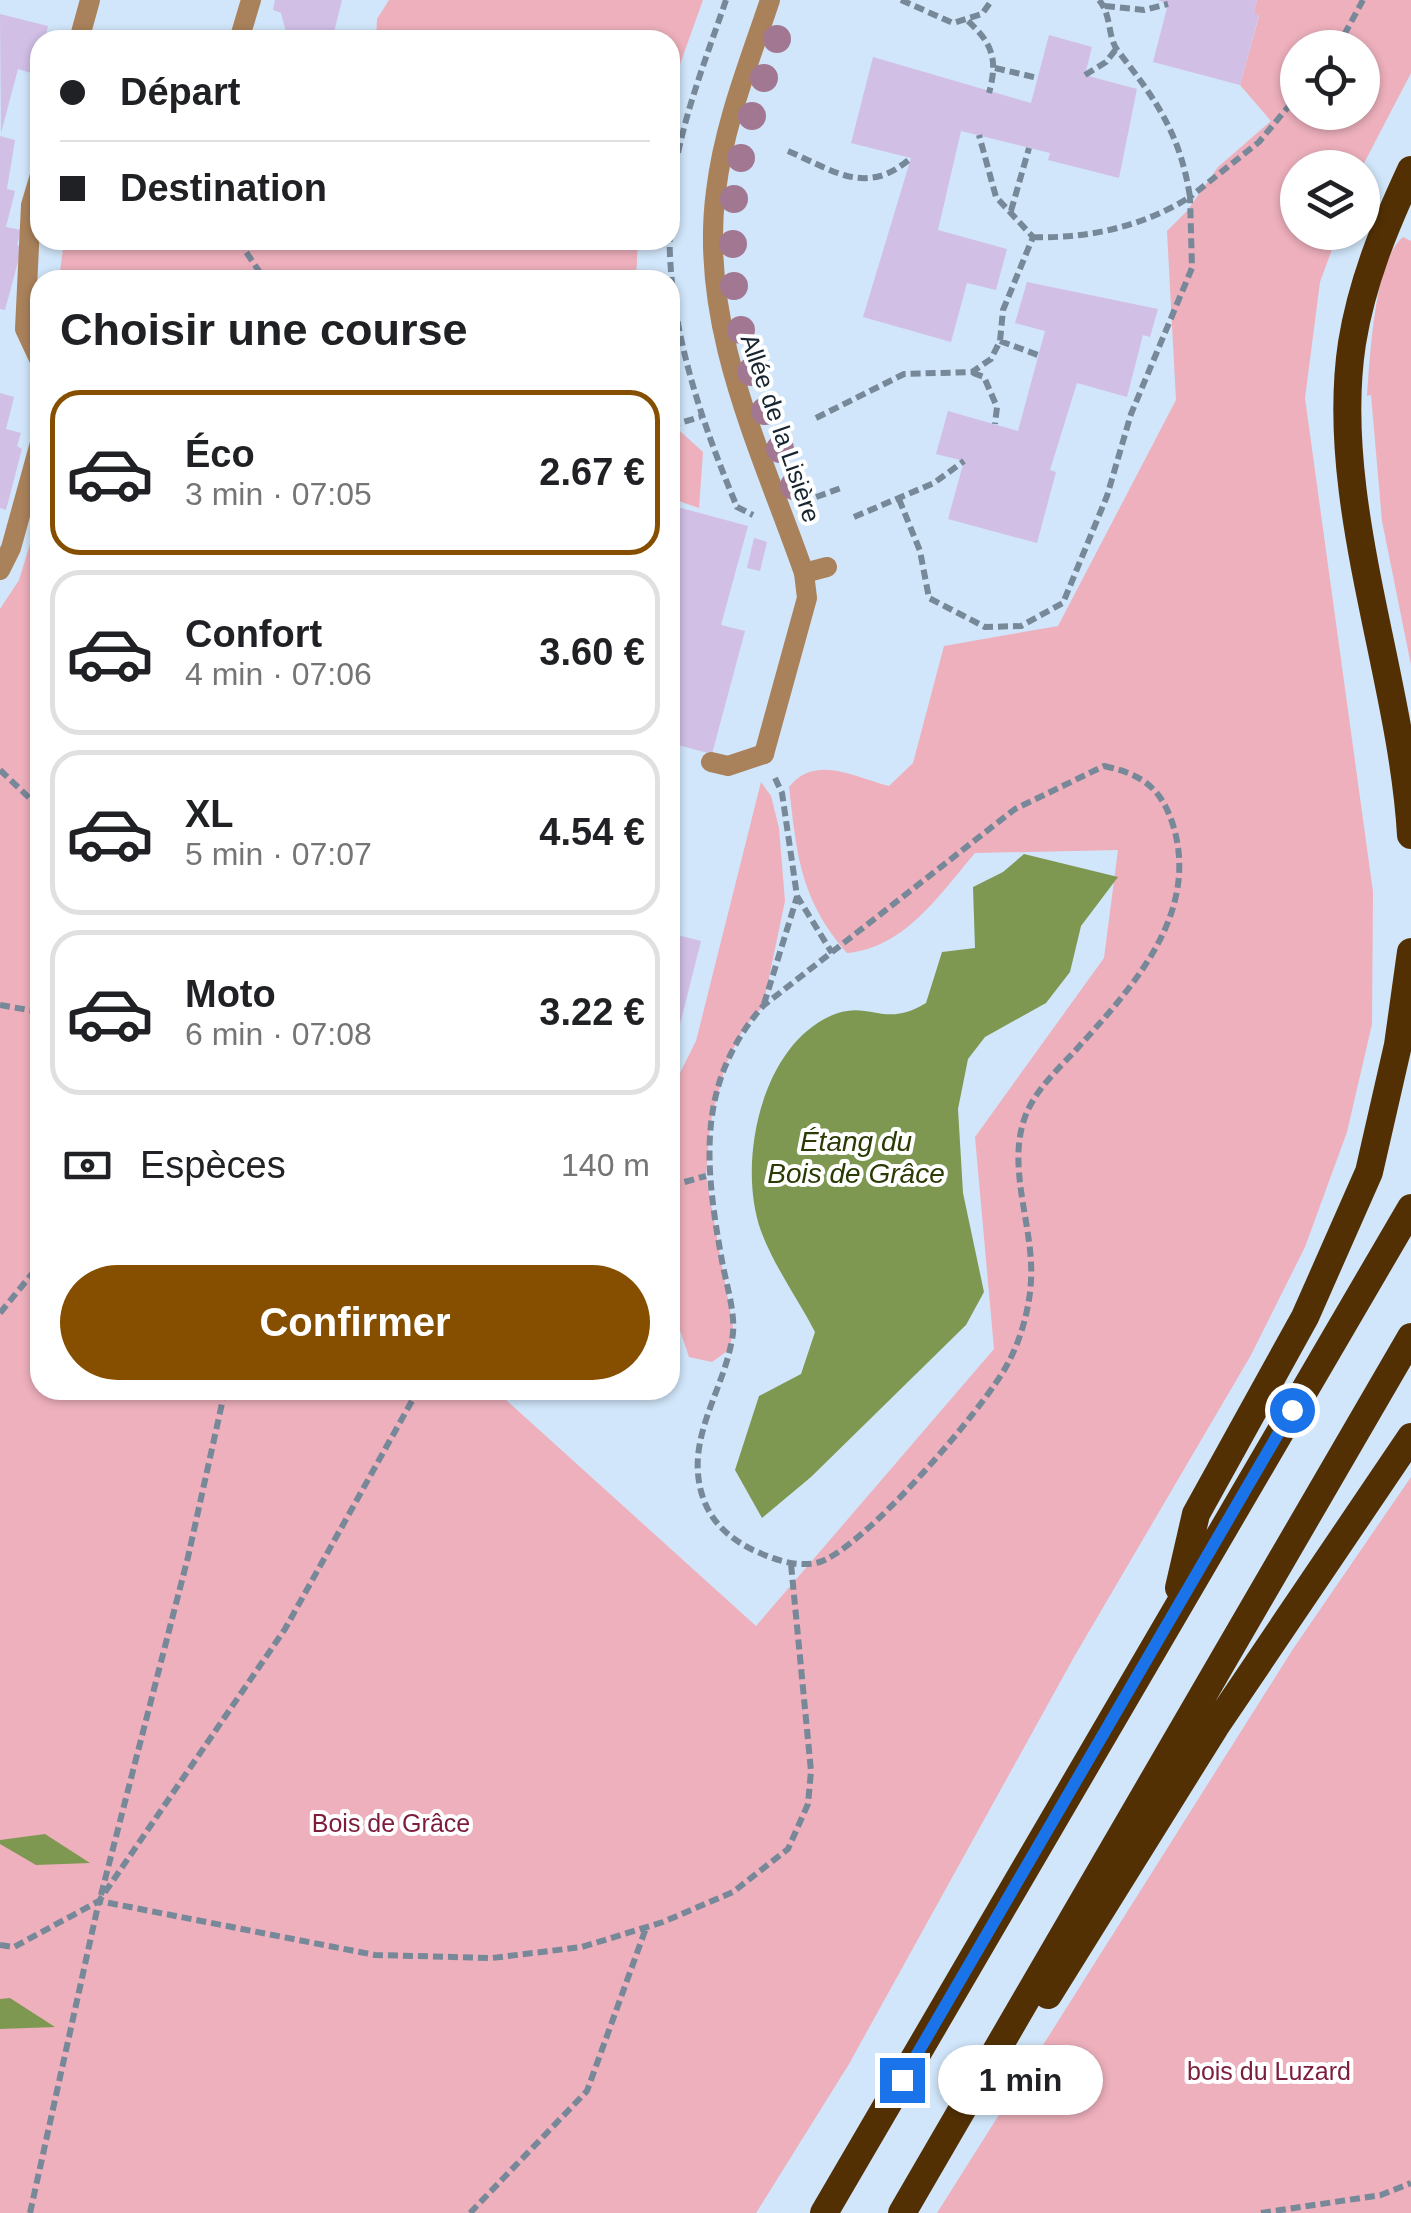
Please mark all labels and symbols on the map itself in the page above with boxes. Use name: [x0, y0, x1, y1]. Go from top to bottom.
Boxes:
street label: Allée de la Lisière: [736, 330, 826, 526]
water label: Étang du Bois de Grâce: [767, 1126, 945, 1189]
route start: [1270, 1388, 1315, 1433]
park label: Bois de Grâce: [312, 1809, 470, 1837]
callout: 1 min: [937, 2045, 1102, 2115]
park label: bois du Luzard: [1187, 2057, 1351, 2085]
route end: [880, 2058, 925, 2103]

